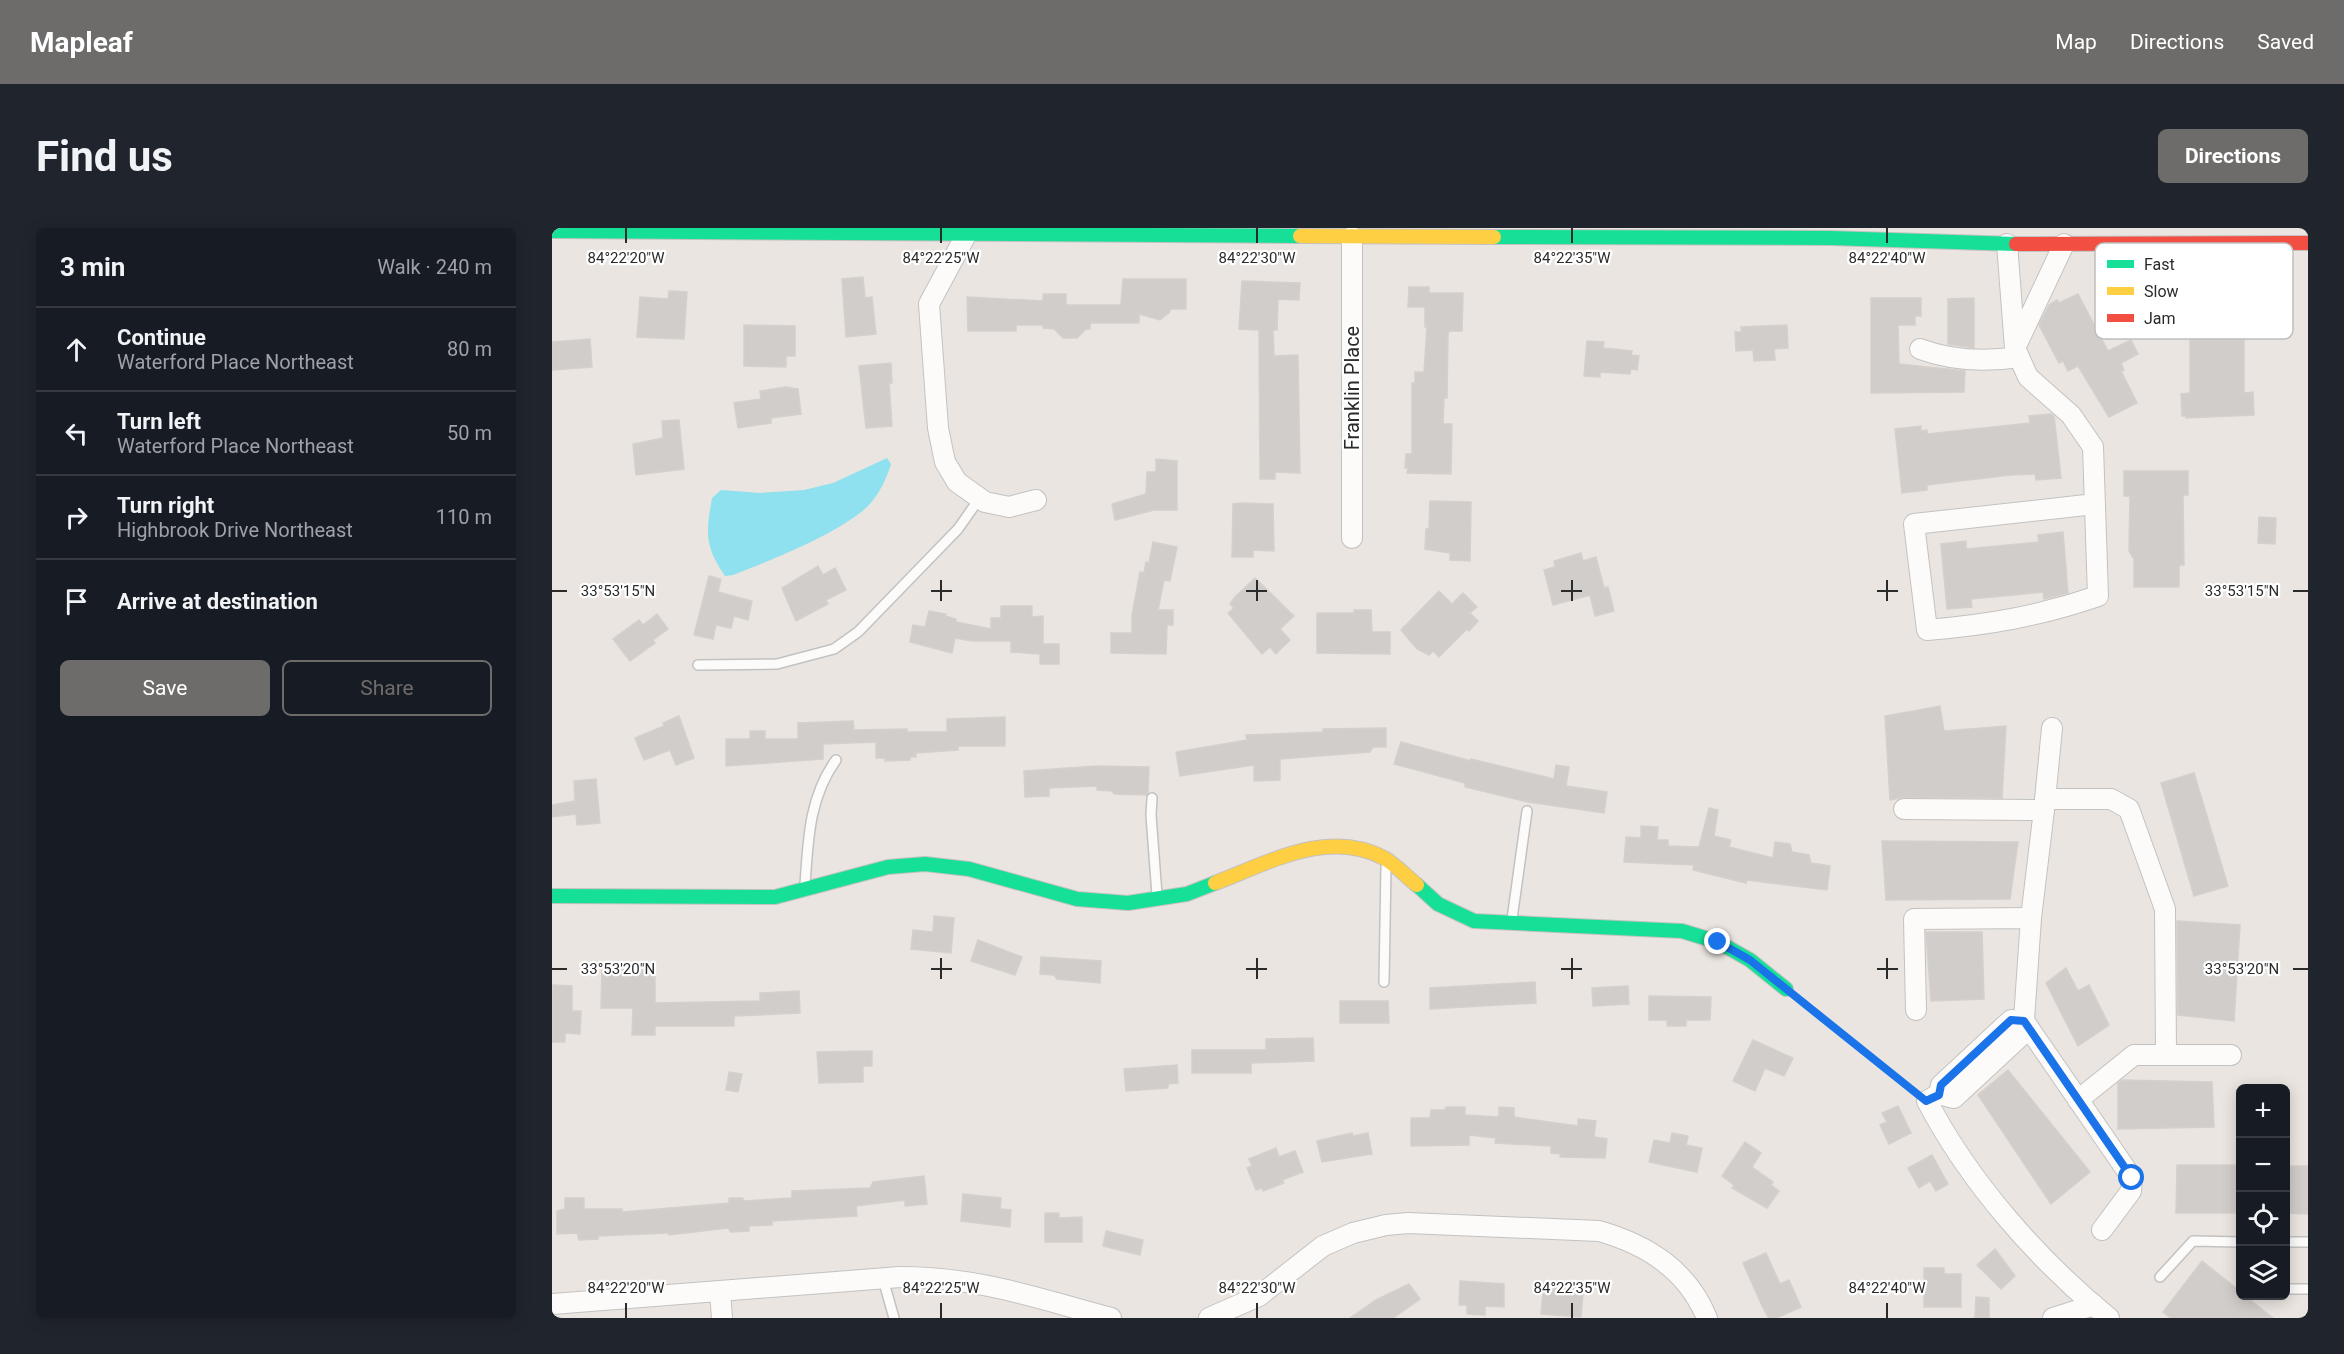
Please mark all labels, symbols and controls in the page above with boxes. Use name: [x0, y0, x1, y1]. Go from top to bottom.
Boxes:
text: Mapleaf: [30, 26, 133, 59]
text: Map: [2055, 30, 2097, 54]
text: Directions: [2130, 30, 2224, 54]
text: Saved: [2257, 30, 2314, 54]
button: Directions: [2158, 129, 2308, 183]
text: Find us: [36, 132, 173, 181]
legend: [2095, 243, 2293, 339]
text: 84°22'20"W: [588, 249, 664, 267]
text: 84°22'25"W: [903, 249, 979, 267]
text: 84°22'30"W: [1219, 249, 1295, 267]
text: 84°22'35"W: [1534, 249, 1610, 267]
text: 84°22'40"W: [1849, 249, 1925, 267]
text: 3 min: [60, 252, 125, 282]
text: Walk · 240 m: [377, 255, 492, 279]
text: Fast: [2144, 255, 2175, 274]
text: Slow: [2144, 282, 2179, 301]
text: Jam: [2144, 309, 2176, 328]
text: Continue: [117, 325, 206, 350]
street label: Franklin Place: [1340, 326, 1364, 450]
icon: ahead: [60, 333, 93, 366]
text: 80 m: [447, 337, 492, 361]
text: Waterford Place Northeast: [117, 350, 354, 374]
text: Turn left: [117, 409, 201, 434]
icon: left: [60, 417, 93, 450]
text: 50 m: [447, 421, 492, 445]
text: Waterford Place Northeast: [117, 434, 354, 458]
text: Turn right: [117, 493, 214, 518]
icon: right: [60, 501, 93, 534]
text: 110 m: [436, 505, 492, 529]
text: Highbrook Drive Northeast: [117, 518, 353, 542]
text: 33°53'15"N: [581, 582, 655, 600]
text: 33°53'15"N: [2205, 582, 2279, 600]
icon: arrive: [60, 585, 93, 618]
text: Arrive at destination: [117, 589, 318, 614]
button: Save: [60, 660, 270, 716]
button: Share: [282, 660, 492, 716]
route end: [1704, 928, 1730, 954]
text: 33°53'20"N: [581, 960, 655, 978]
text: 33°53'20"N: [2205, 960, 2279, 978]
map controls: [2236, 1084, 2290, 1300]
button: +: [2236, 1084, 2290, 1138]
button: −: [2236, 1138, 2290, 1192]
route start: [2118, 1164, 2144, 1190]
button: locate: [2236, 1192, 2290, 1246]
button: layers: [2236, 1246, 2290, 1300]
text: 84°22'20"W: [588, 1279, 664, 1297]
text: 84°22'25"W: [903, 1279, 979, 1297]
text: 84°22'30"W: [1219, 1279, 1295, 1297]
text: 84°22'35"W: [1534, 1279, 1610, 1297]
text: 84°22'40"W: [1849, 1279, 1925, 1297]

